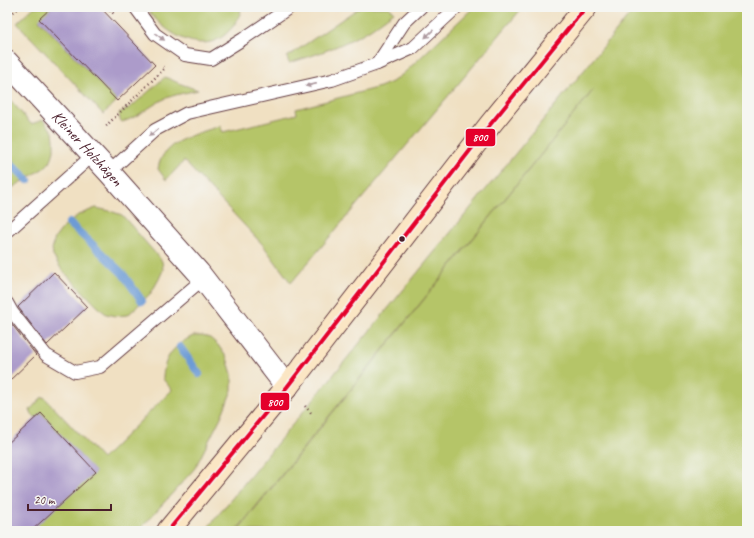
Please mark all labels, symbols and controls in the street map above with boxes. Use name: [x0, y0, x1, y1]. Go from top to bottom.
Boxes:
one-way arrow: [424, 29, 434, 39]
one-way arrow: [154, 33, 165, 41]
one-way arrow: [305, 82, 317, 88]
street label: Kleiner Holzhägen: [47, 107, 128, 191]
one-way arrow: [148, 128, 158, 137]
line badge: 800: [465, 128, 496, 147]
text: 800: [473, 130, 488, 144]
unlabelled marker: [397, 234, 407, 244]
line badge: 800: [260, 392, 290, 411]
text: 800: [268, 395, 283, 409]
scale bar: [28, 486, 111, 512]
text: 20 m: [34, 492, 56, 508]

